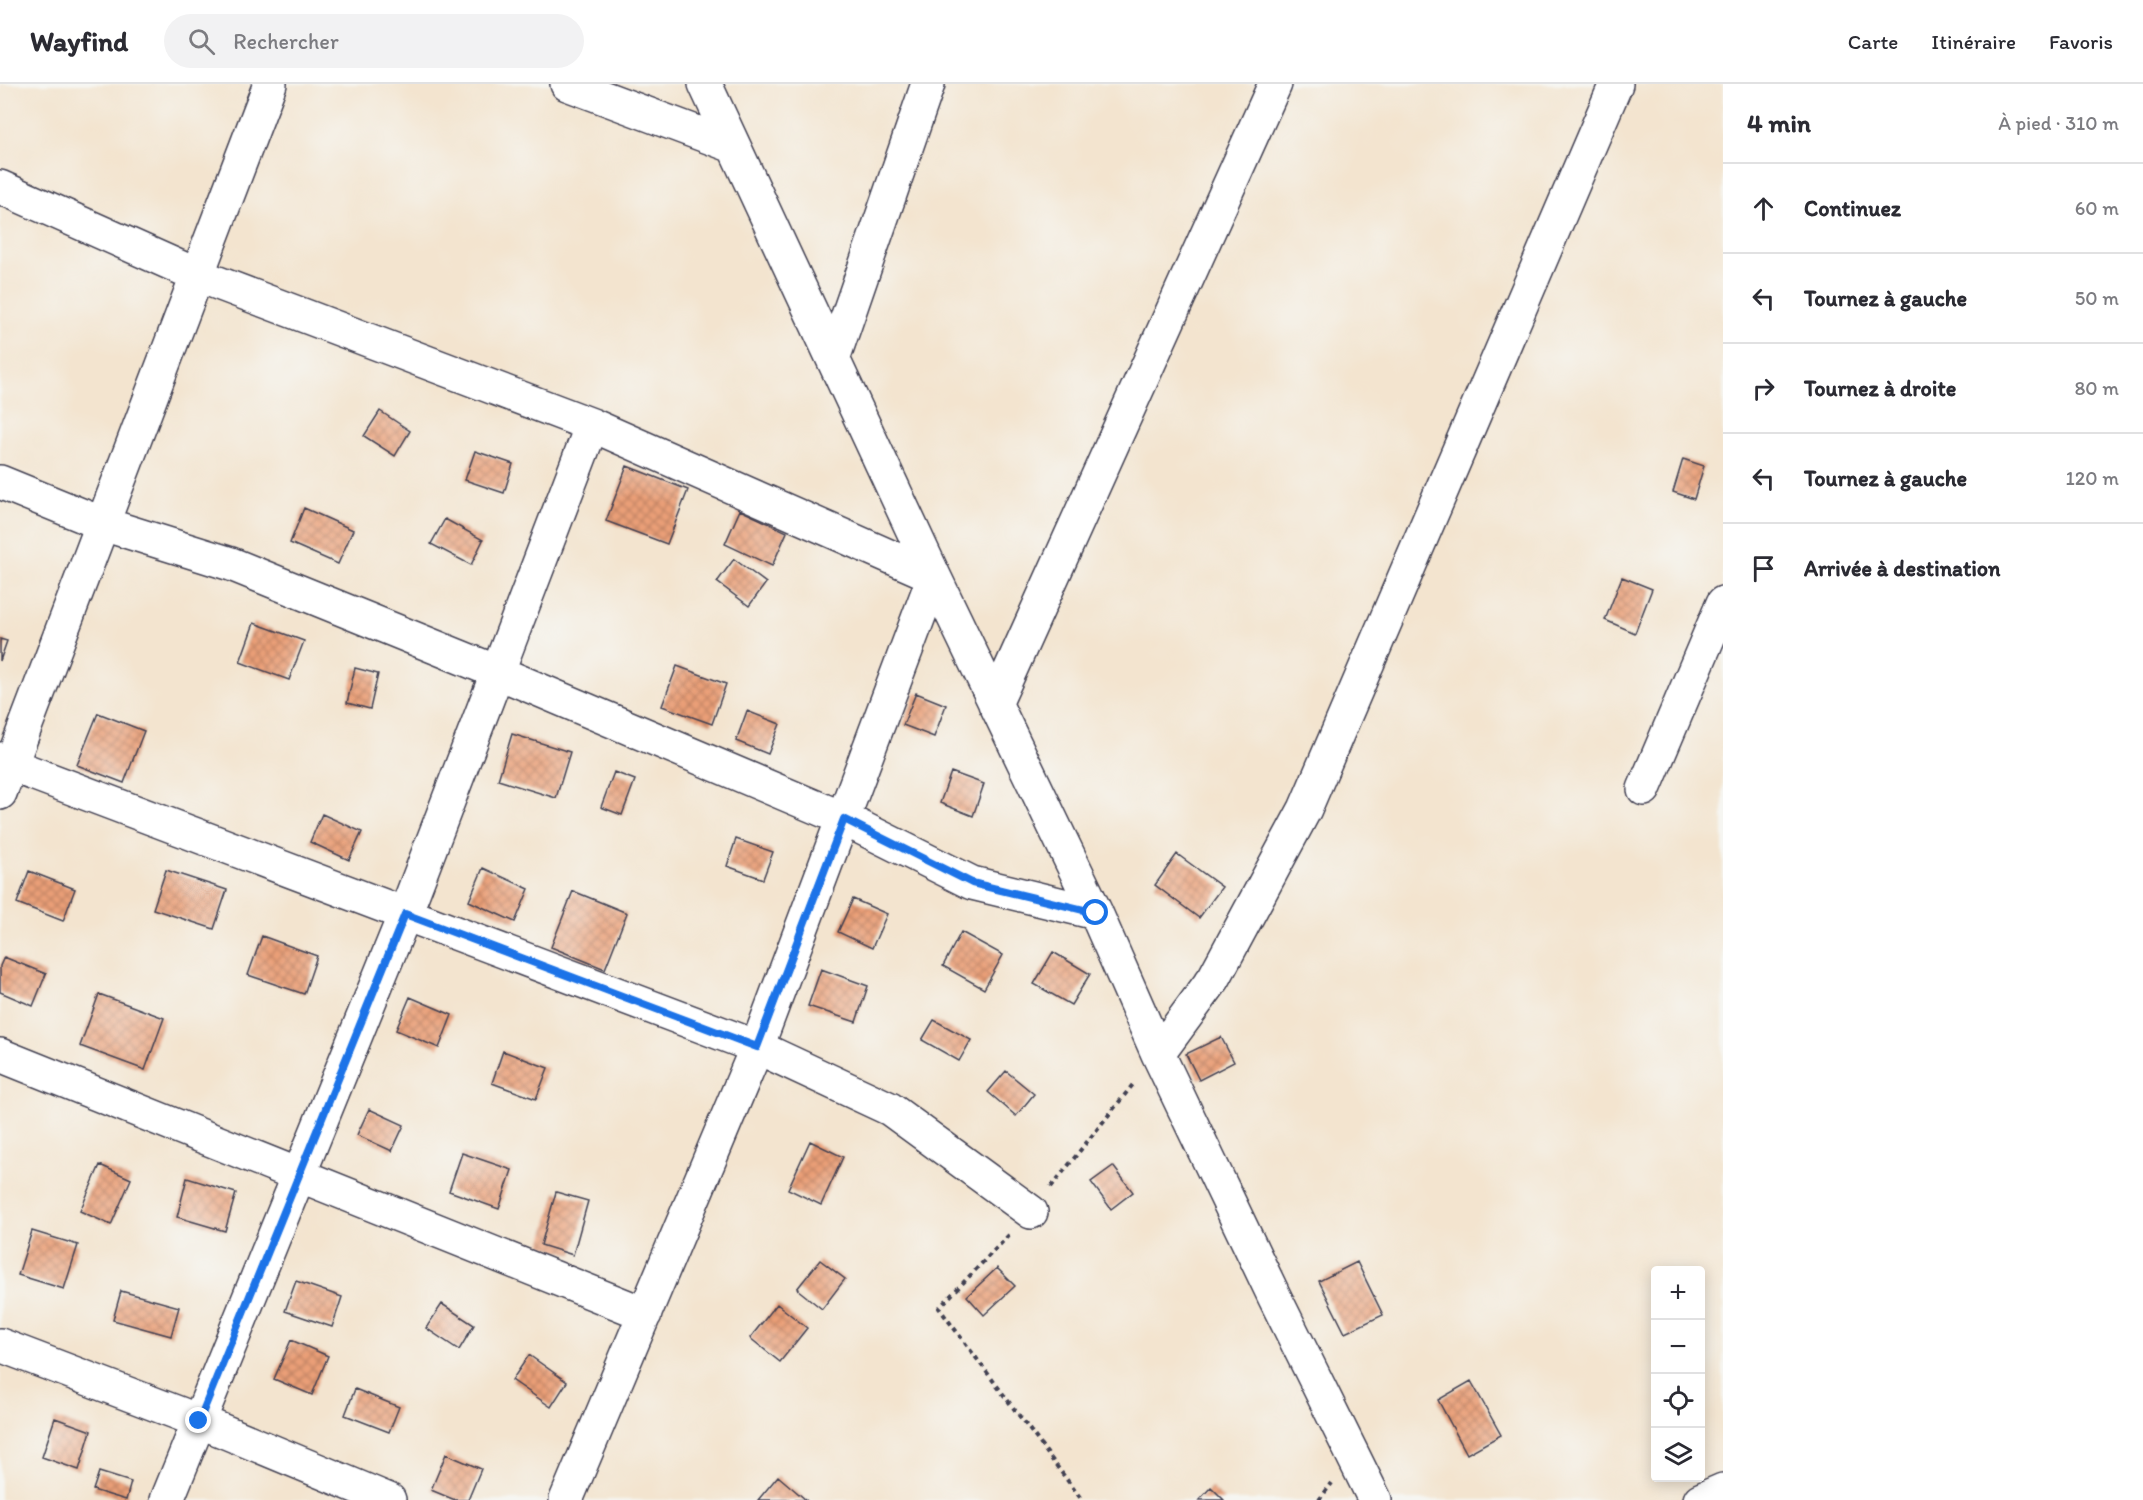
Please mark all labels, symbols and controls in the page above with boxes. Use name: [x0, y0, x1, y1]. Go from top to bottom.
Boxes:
search box: [164, 14, 584, 68]
text: Wayfind: [30, 24, 128, 58]
icon: search: [185, 25, 218, 58]
text: Rechercher: [233, 28, 339, 55]
text: Carte: [1848, 29, 1898, 54]
text: Itinéraire: [1931, 29, 2016, 54]
text: Favoris: [2049, 29, 2113, 54]
text: 4 min: [1747, 107, 1811, 139]
text: À pied · 310 m: [1998, 111, 2119, 135]
icon: ahead: [1747, 192, 1780, 225]
text: Continuez: [1804, 195, 1901, 222]
text: 60 m: [2075, 196, 2119, 220]
icon: left: [1747, 282, 1780, 315]
text: Tournez à gauche: [1804, 285, 1967, 312]
text: 50 m: [2075, 286, 2119, 310]
icon: right: [1747, 372, 1780, 405]
text: Tournez à droite: [1804, 375, 1956, 402]
text: 80 m: [2074, 376, 2119, 400]
icon: left: [1747, 462, 1780, 495]
text: Tournez à gauche: [1804, 465, 1967, 492]
text: 120 m: [2066, 466, 2119, 490]
icon: arrive: [1747, 552, 1780, 585]
text: Arrivée à destination: [1804, 555, 2000, 582]
route start: [1082, 899, 1108, 925]
map controls: [1651, 1266, 1705, 1482]
button: +: [1651, 1266, 1705, 1320]
button: −: [1651, 1320, 1705, 1374]
button: locate: [1651, 1374, 1705, 1428]
route end: [185, 1407, 211, 1433]
button: layers: [1651, 1428, 1705, 1482]

